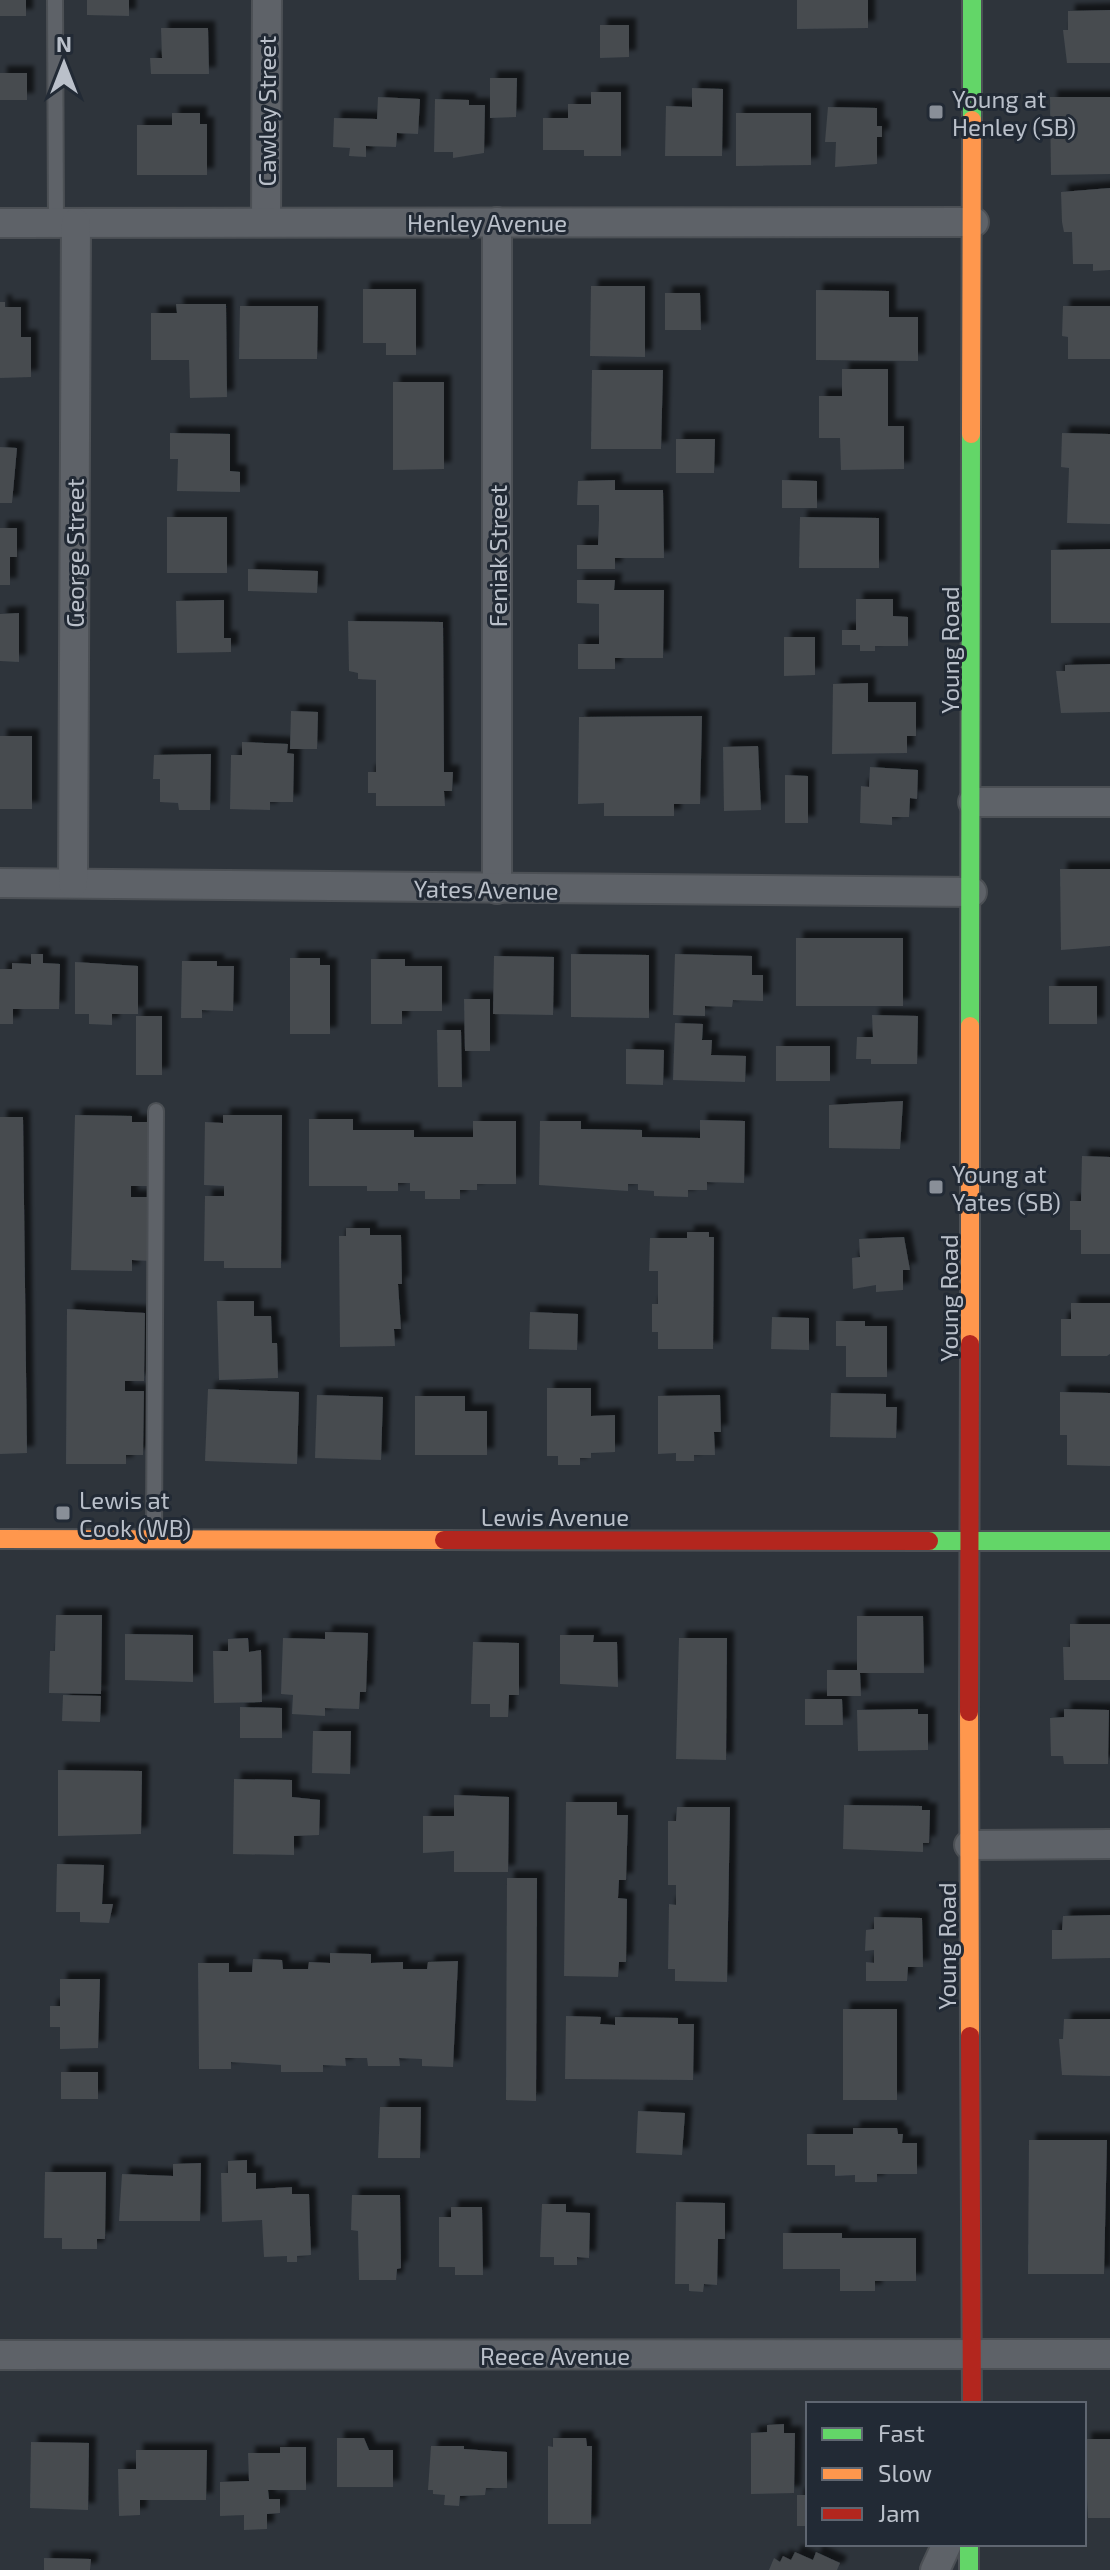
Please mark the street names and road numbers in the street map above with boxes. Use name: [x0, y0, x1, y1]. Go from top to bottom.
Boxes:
street label: Cawley Street: [252, 36, 281, 186]
street label: Henley Avenue: [407, 208, 567, 237]
street label: George Street: [60, 478, 89, 628]
street label: Feniak Street: [483, 485, 512, 627]
street label: Young Road: [935, 586, 964, 714]
street label: Yates Avenue: [413, 873, 559, 905]
street label: Young Road: [934, 1234, 963, 1362]
street label: Lewis Avenue: [481, 1502, 629, 1531]
street label: Young Road: [932, 1882, 961, 2010]
street label: Reece Avenue: [480, 2341, 630, 2370]

